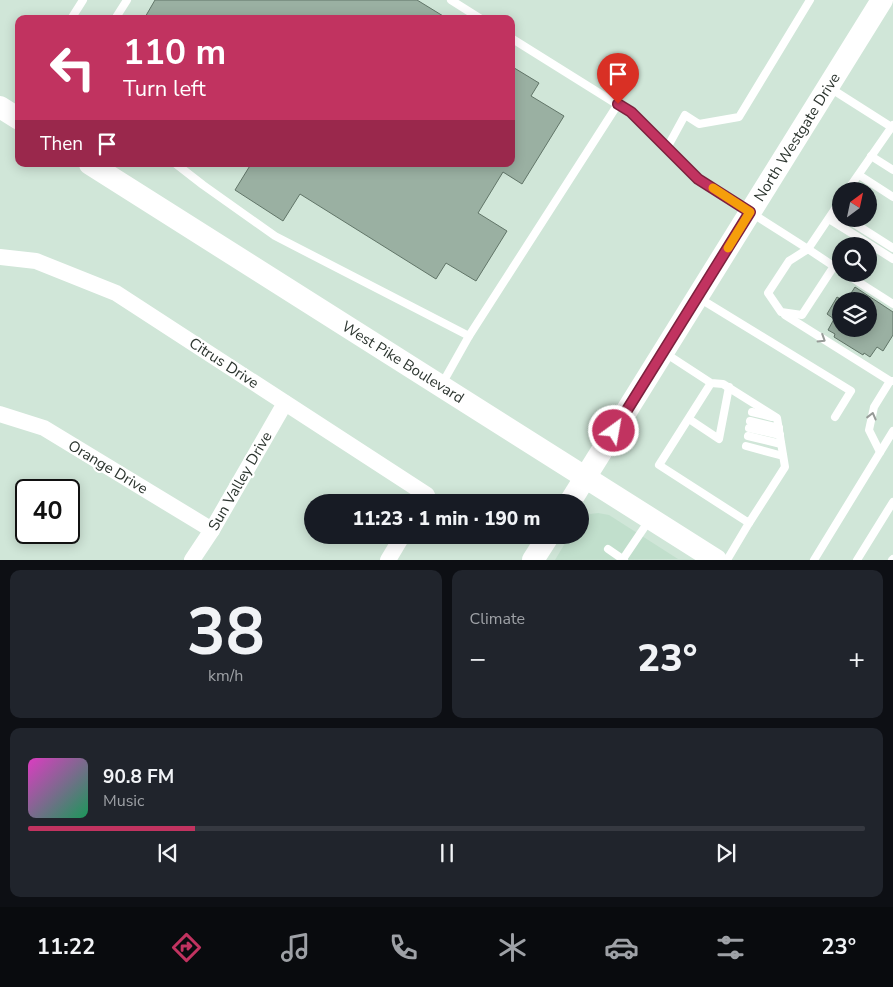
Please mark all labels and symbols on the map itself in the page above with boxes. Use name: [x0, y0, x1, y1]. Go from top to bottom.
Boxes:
pin: [597, 53, 639, 104]
street label: North Westgate Drive: [749, 69, 845, 205]
north arrow: [832, 182, 878, 228]
street label: West Pike Boulevard: [338, 316, 468, 408]
one-way arrow: [817, 332, 826, 342]
street label: Citrus Drive: [185, 333, 263, 393]
position arrow: [587, 404, 639, 456]
one-way arrow: [866, 411, 877, 420]
street label: Sun Valley Drive: [204, 428, 276, 534]
street label: Orange Drive: [64, 435, 152, 499]
speed limit sign: 40: [15, 479, 80, 544]

